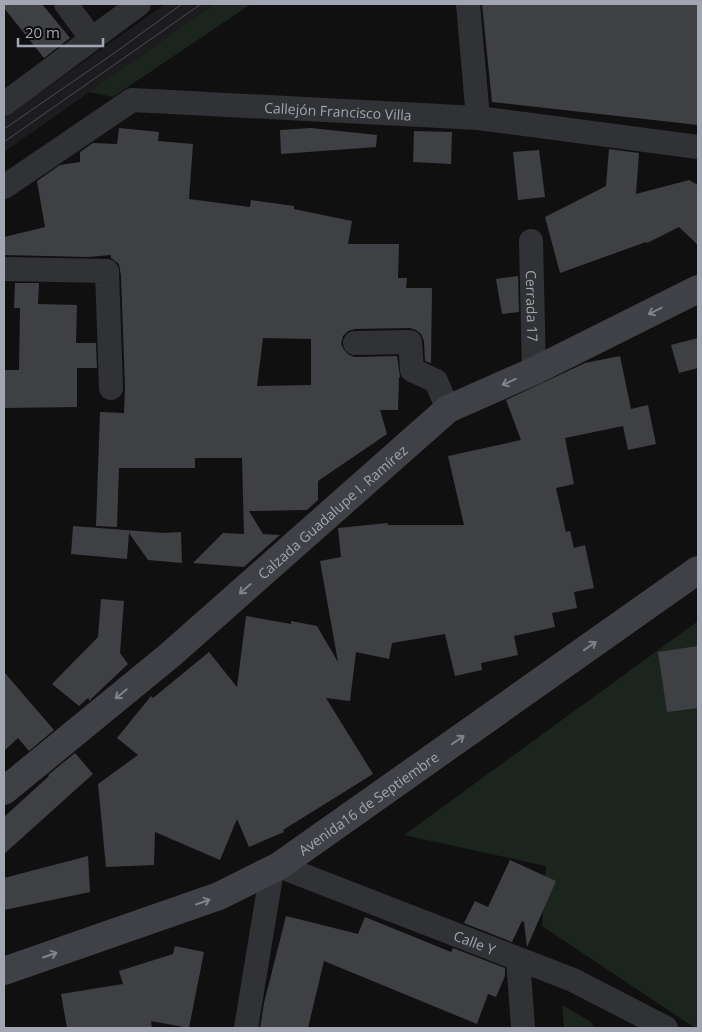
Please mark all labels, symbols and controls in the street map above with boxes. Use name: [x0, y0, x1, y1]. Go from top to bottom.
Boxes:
scale bar: [18, 15, 102, 47]
text: 20 m: [25, 22, 60, 42]
street label: Callejón Francisco Villa: [264, 97, 412, 124]
street label: Cerrada 17: [522, 270, 543, 342]
one-way arrow: [647, 306, 662, 316]
one-way arrow: [502, 378, 517, 388]
street label: Calzada Guadalupe I. Ramírez: [253, 440, 411, 583]
one-way arrow: [238, 583, 251, 594]
one-way arrow: [583, 641, 597, 651]
one-way arrow: [115, 689, 128, 700]
one-way arrow: [451, 735, 465, 745]
street label: Avenida16 de Septiembre: [294, 747, 442, 859]
one-way arrow: [195, 896, 211, 906]
street label: Calle Y: [451, 925, 498, 959]
one-way arrow: [41, 950, 57, 959]

